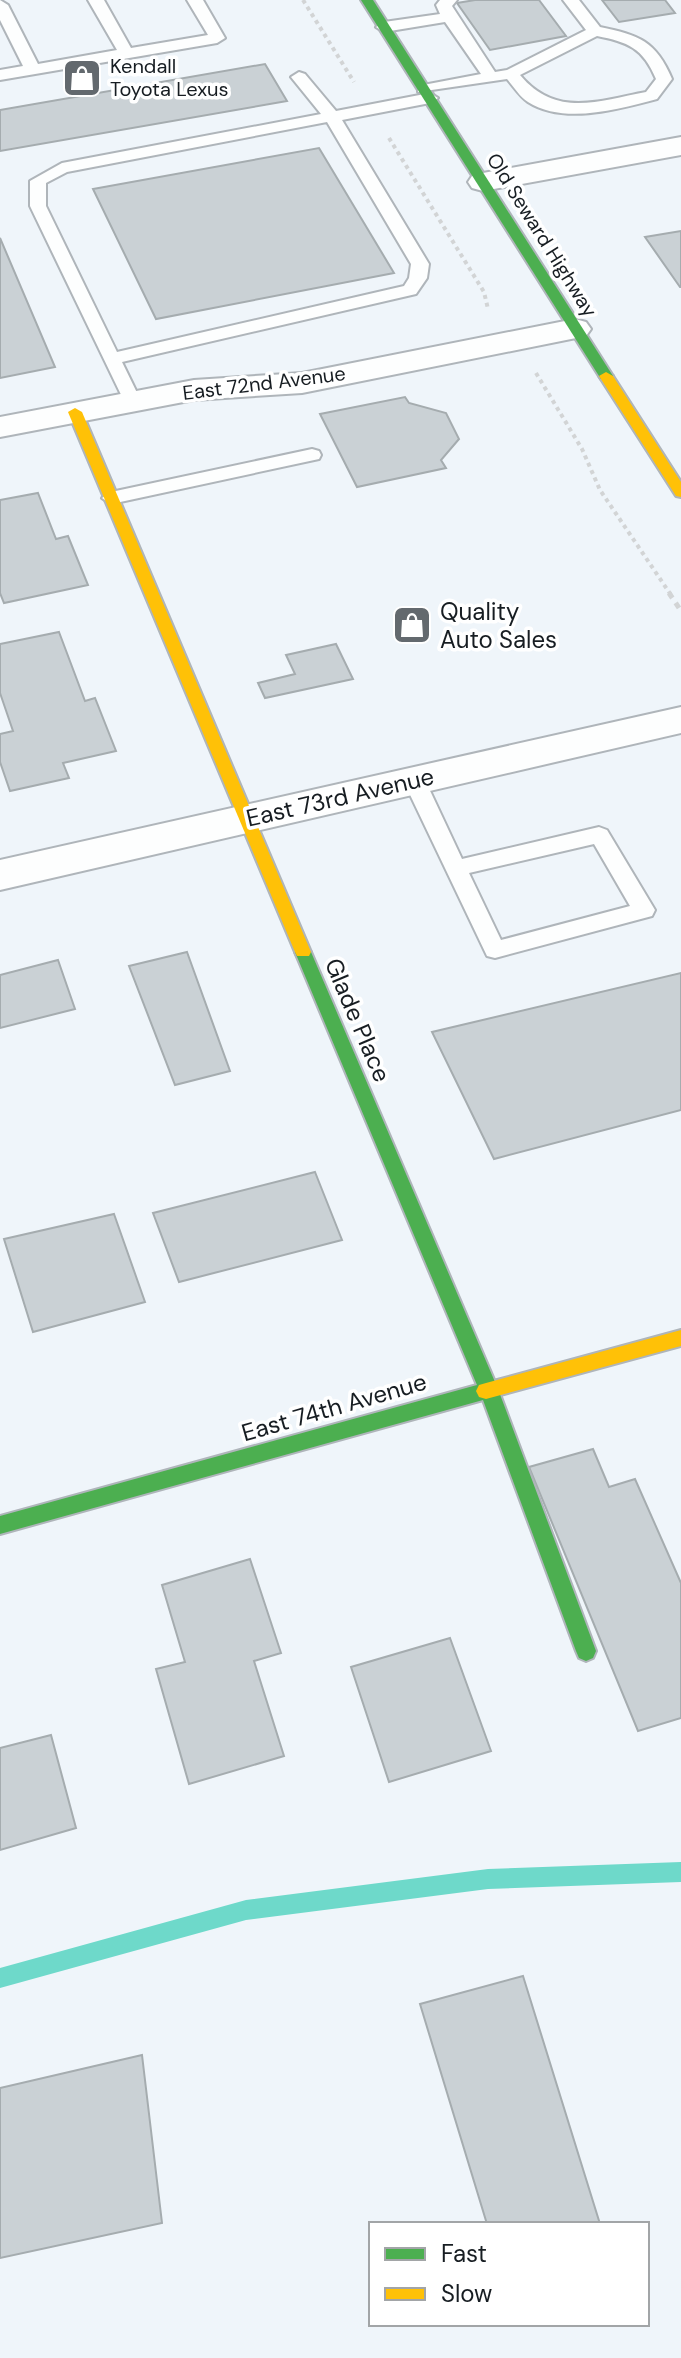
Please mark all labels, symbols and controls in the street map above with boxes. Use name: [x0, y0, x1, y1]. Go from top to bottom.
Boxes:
place label: Kendall Toyota Lexus: [110, 53, 229, 102]
shop icon: Kendall Toyota Lexus: [61, 57, 103, 99]
street label: Old Seward Highway: [481, 148, 603, 322]
street label: East 72nd Avenue: [181, 360, 347, 406]
place label: Quality Auto Sales: [440, 596, 557, 655]
shop icon: Quality Auto Sales: [391, 604, 433, 646]
street label: East 73rd Avenue: [243, 760, 437, 834]
street label: Glade Place: [318, 953, 398, 1087]
street label: East 74th Avenue: [238, 1366, 430, 1448]
legend: [369, 2222, 649, 2326]
text: Fast: [441, 2238, 487, 2269]
text: Slow: [441, 2278, 492, 2309]

